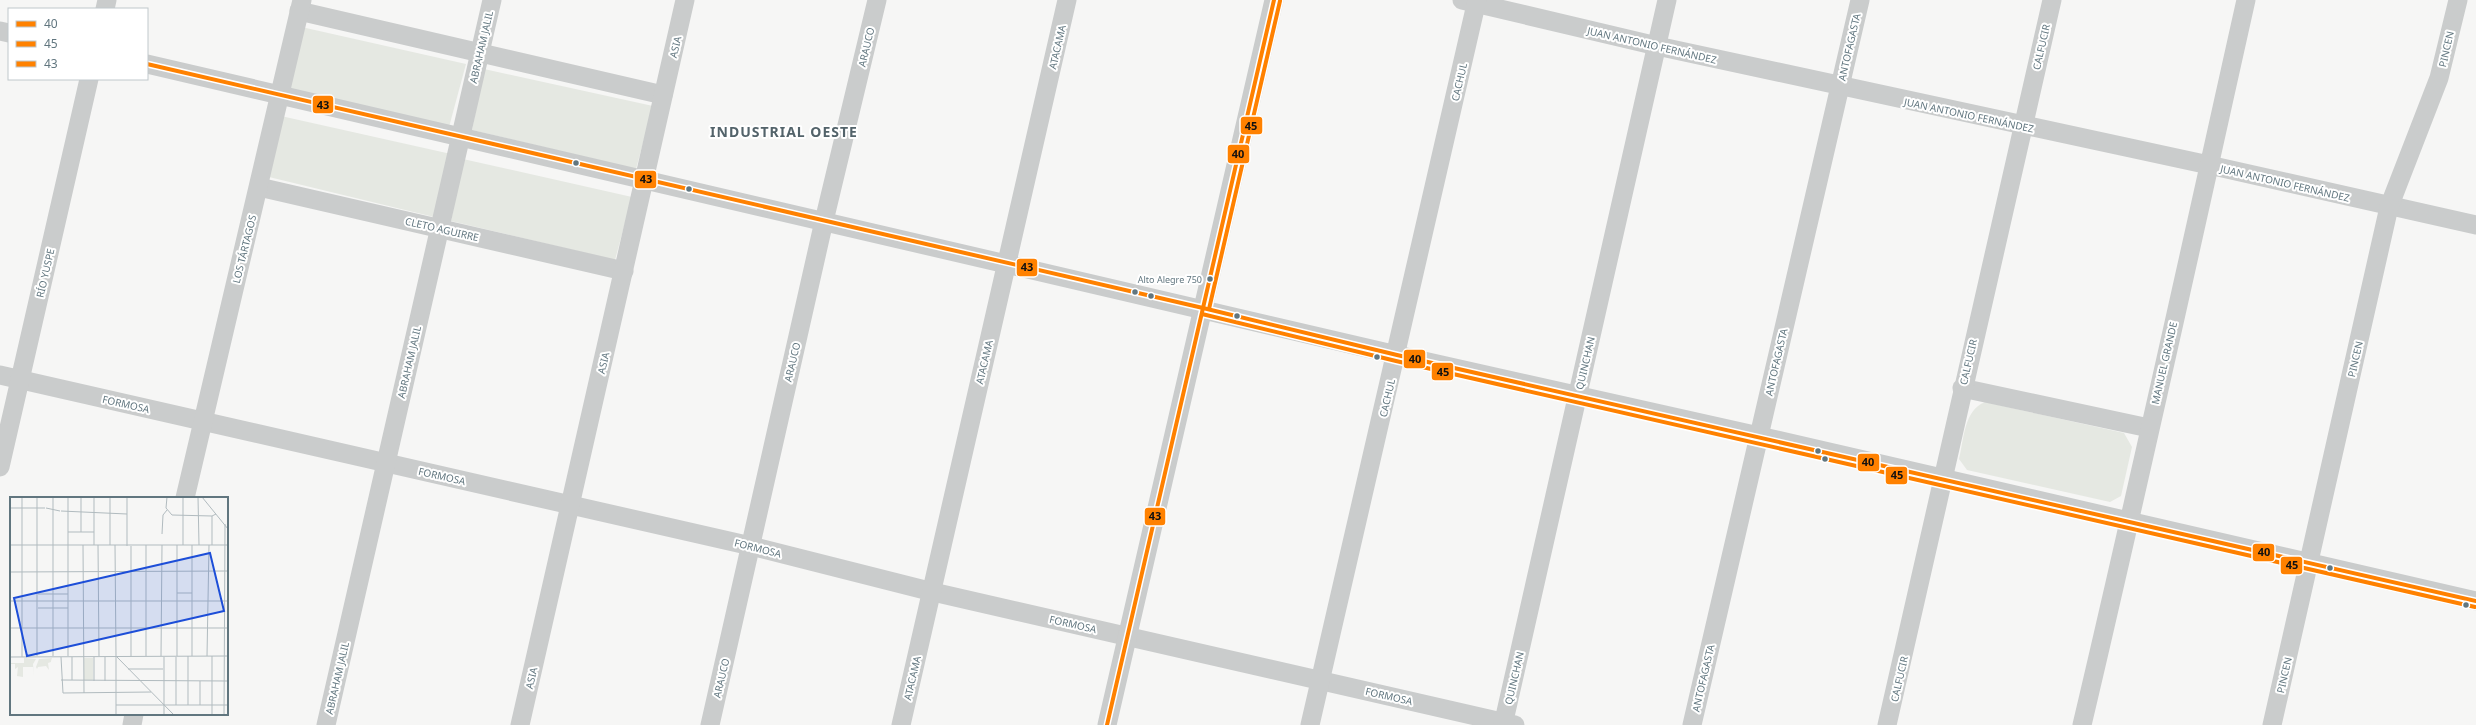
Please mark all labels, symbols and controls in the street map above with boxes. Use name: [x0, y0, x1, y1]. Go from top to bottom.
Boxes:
legend: [8, 8, 148, 80]
street label: ABRAHAM JALIL: [466, 9, 496, 85]
street label: ANTOFAGASTA: [1834, 11, 1864, 82]
text: 40: [44, 15, 58, 32]
street label: CALFUCIR: [2029, 22, 2053, 71]
street label: ATACAMA: [1045, 23, 1069, 70]
street label: JUAN ANTONIO FERNÁNDEZ: [1585, 23, 1718, 67]
street label: ARAUCO: [855, 26, 877, 68]
street label: PINCEN: [2435, 30, 2457, 68]
street label: ASIA: [666, 34, 684, 59]
text: 45: [44, 35, 58, 52]
text: 43: [44, 55, 58, 72]
street label: CACHUL: [1448, 62, 1470, 102]
street label: JUAN ANTONIO FERNÁNDEZ: [1902, 94, 2035, 136]
line badge: 43: [312, 95, 334, 114]
text: 43: [317, 97, 329, 112]
line badge: 45: [1240, 116, 1263, 135]
text: 45: [1245, 118, 1257, 133]
district label: INDUSTRIAL OESTE: [710, 122, 858, 141]
line badge: 40: [1227, 144, 1250, 164]
text: 40: [1232, 146, 1244, 161]
unlabelled marker: [571, 158, 581, 168]
street label: JUAN ANTONIO FERNÁNDEZ: [2218, 161, 2351, 205]
line badge: 43: [634, 170, 657, 189]
text: 43: [640, 171, 652, 186]
unlabelled marker: [684, 184, 694, 194]
street label: LOS TÁRTAGOS: [229, 213, 259, 285]
street label: CLETO AGUIRRE: [404, 214, 480, 244]
street label: RÍO YUSPE: [33, 247, 57, 299]
line badge: 43: [1016, 258, 1038, 277]
text: 43: [1021, 259, 1033, 274]
place label: Alto Alegre 750: [1138, 273, 1202, 286]
marker: Alto Alegre 750: [1205, 274, 1215, 284]
unlabelled marker: [1130, 287, 1140, 297]
unlabelled marker: [1146, 291, 1156, 301]
unlabelled marker: [1232, 311, 1242, 321]
street label: MANUEL GRANDE: [2148, 320, 2180, 406]
street label: ABRAHAM JALIL: [394, 324, 424, 400]
street label: ANTOFAGASTA: [1761, 326, 1791, 397]
street label: QUINCHAN: [1572, 335, 1598, 391]
street label: CALFUCIR: [1956, 337, 1980, 386]
street label: ATACAMA: [972, 338, 996, 385]
street label: PINCEN: [2344, 340, 2366, 378]
street label: ARAUCO: [781, 341, 803, 383]
line badge: 40: [1403, 349, 1426, 369]
street label: ASIA: [594, 350, 612, 375]
text: 40: [1409, 351, 1421, 366]
unlabelled marker: [1372, 352, 1382, 362]
line badge: 45: [1431, 362, 1454, 381]
text: 45: [1437, 364, 1449, 379]
street label: CACHUL: [1376, 378, 1398, 418]
street label: FORMOSA: [101, 392, 152, 416]
unlabelled marker: [1813, 446, 1823, 456]
line badge: 40: [1857, 453, 1880, 472]
unlabelled marker: [1820, 454, 1830, 464]
text: 40: [1862, 454, 1874, 469]
street label: FORMOSA: [417, 464, 468, 488]
line badge: 45: [1885, 466, 1908, 485]
text: 45: [1891, 467, 1903, 482]
inset map: [10, 497, 228, 715]
line badge: 43: [1144, 507, 1166, 526]
text: 43: [1149, 508, 1161, 523]
street label: FORMOSA: [733, 535, 784, 561]
line badge: 40: [2252, 543, 2275, 562]
text: 40: [2258, 544, 2270, 559]
line badge: 45: [2280, 556, 2303, 575]
text: 45: [2286, 557, 2298, 572]
unlabelled marker: [2325, 563, 2335, 573]
unlabelled marker: [2461, 600, 2471, 610]
street label: FORMOSA: [1048, 612, 1099, 636]
street label: ABRAHAM JALIL: [322, 640, 352, 716]
street label: ANTOFAGASTA: [1688, 642, 1718, 713]
street label: QUINCHAN: [1501, 650, 1527, 706]
street label: ATACAMA: [900, 654, 924, 701]
street label: CALFUCIR: [1887, 654, 1911, 703]
street label: PINCEN: [2273, 656, 2295, 694]
street label: ARAUCO: [710, 657, 732, 699]
street label: ASIA: [522, 665, 540, 690]
street label: FORMOSA: [1364, 684, 1415, 708]

